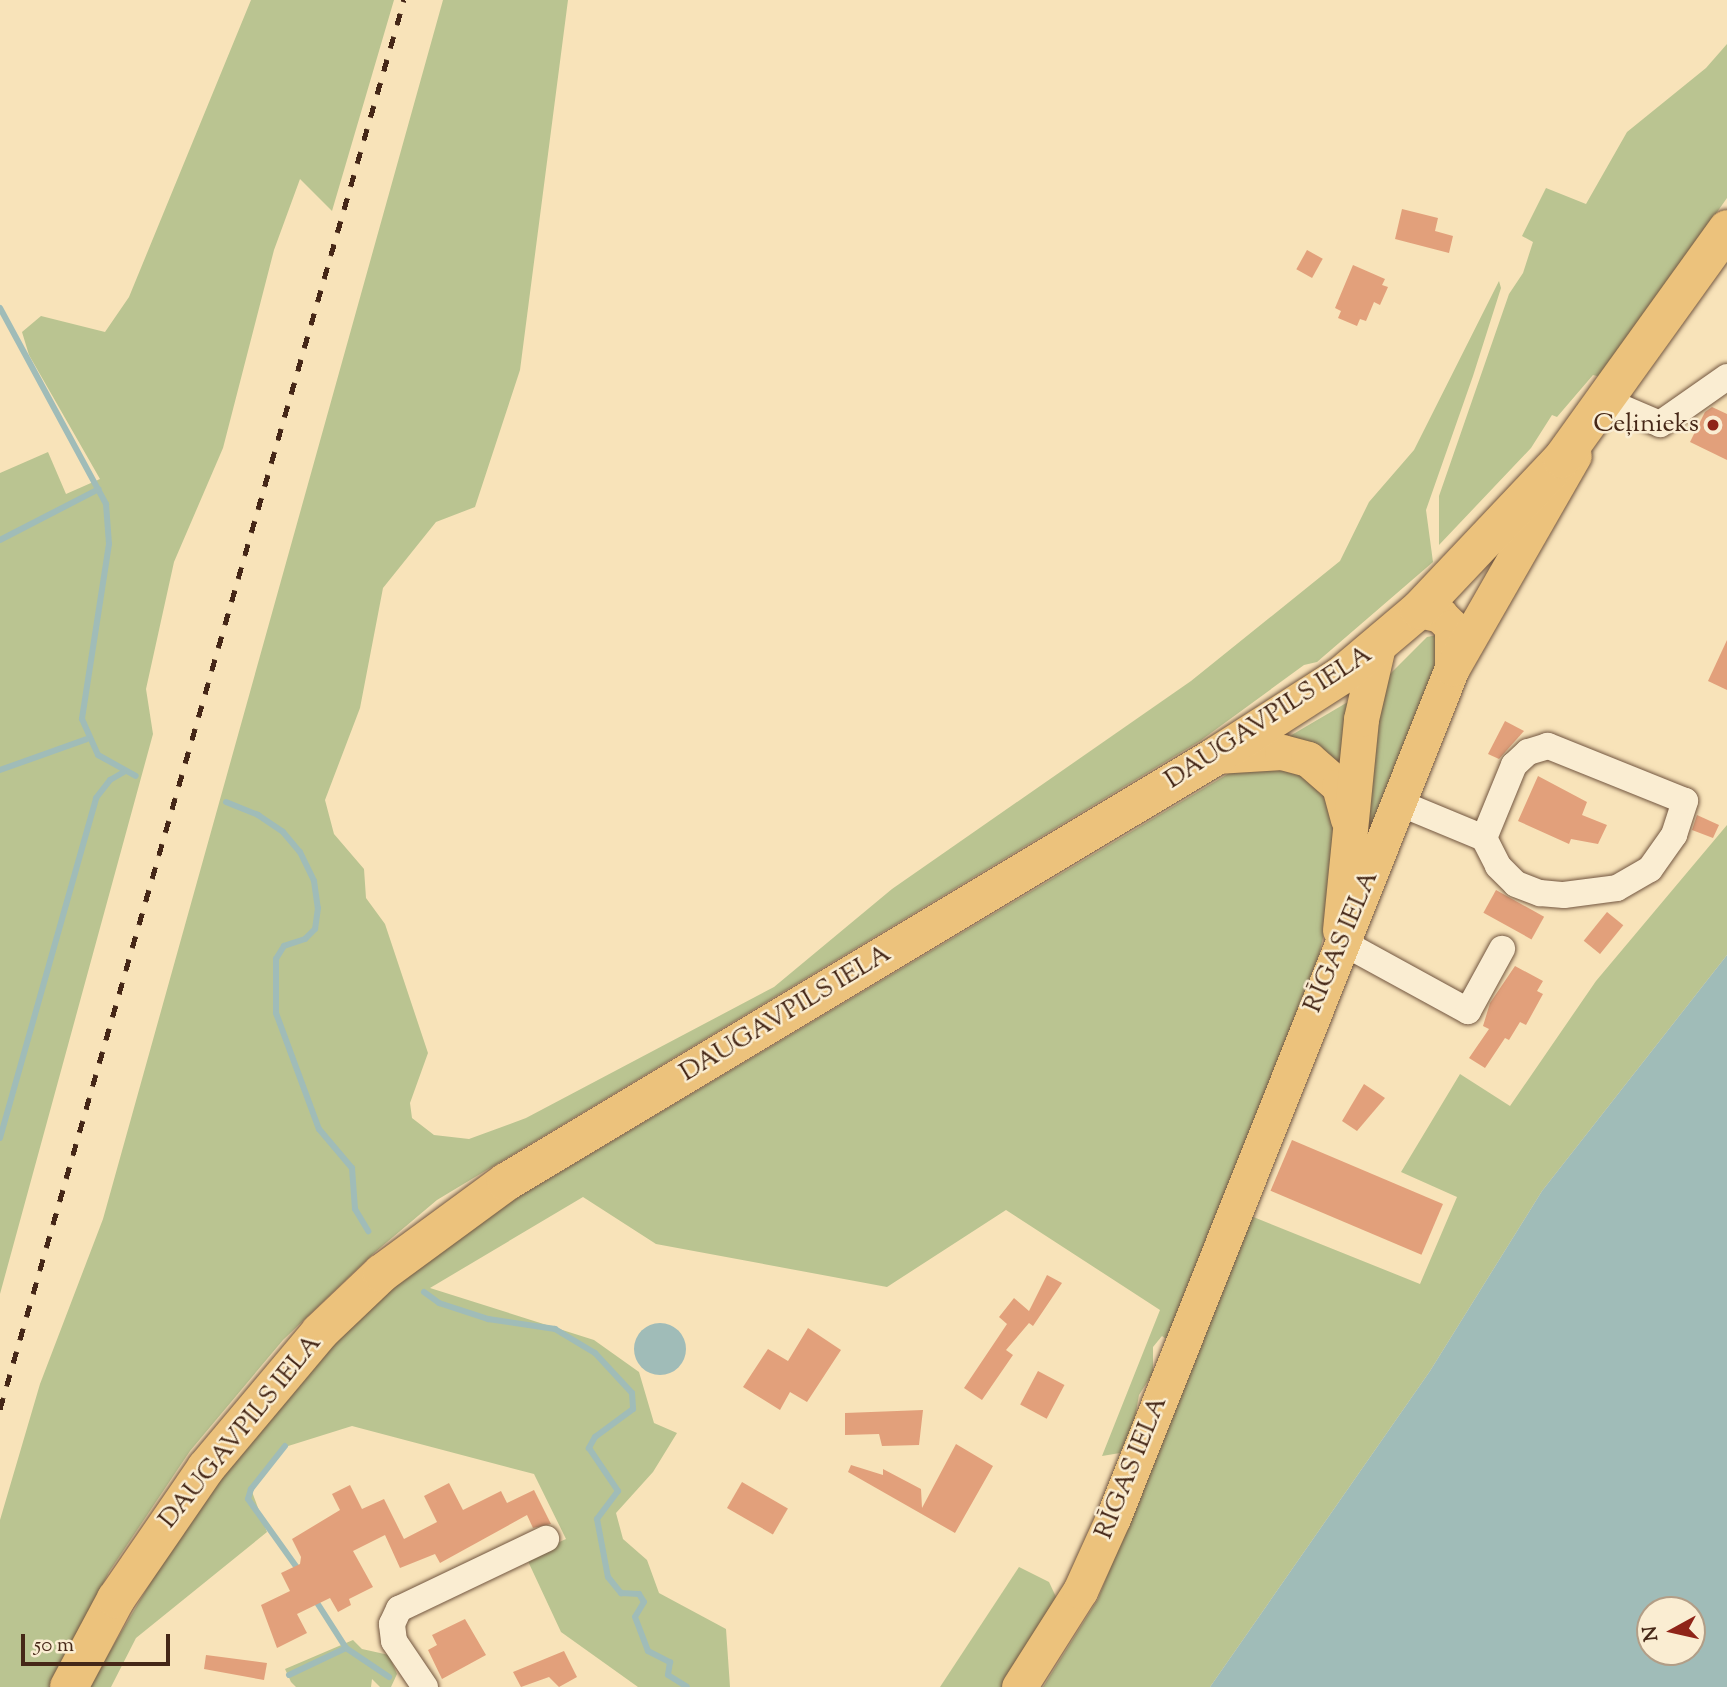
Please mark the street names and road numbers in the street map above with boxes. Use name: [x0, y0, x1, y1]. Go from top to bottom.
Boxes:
street label: DAUGAVPILS IELA: [1160, 639, 1378, 797]
street label: RĪGAS IELA: [1298, 866, 1386, 1018]
street label: DAUGAVPILS IELA: [675, 939, 897, 1089]
street label: DAUGAVPILS IELA: [153, 1329, 329, 1535]
street label: RĪGAS IELA: [1089, 1392, 1175, 1544]

